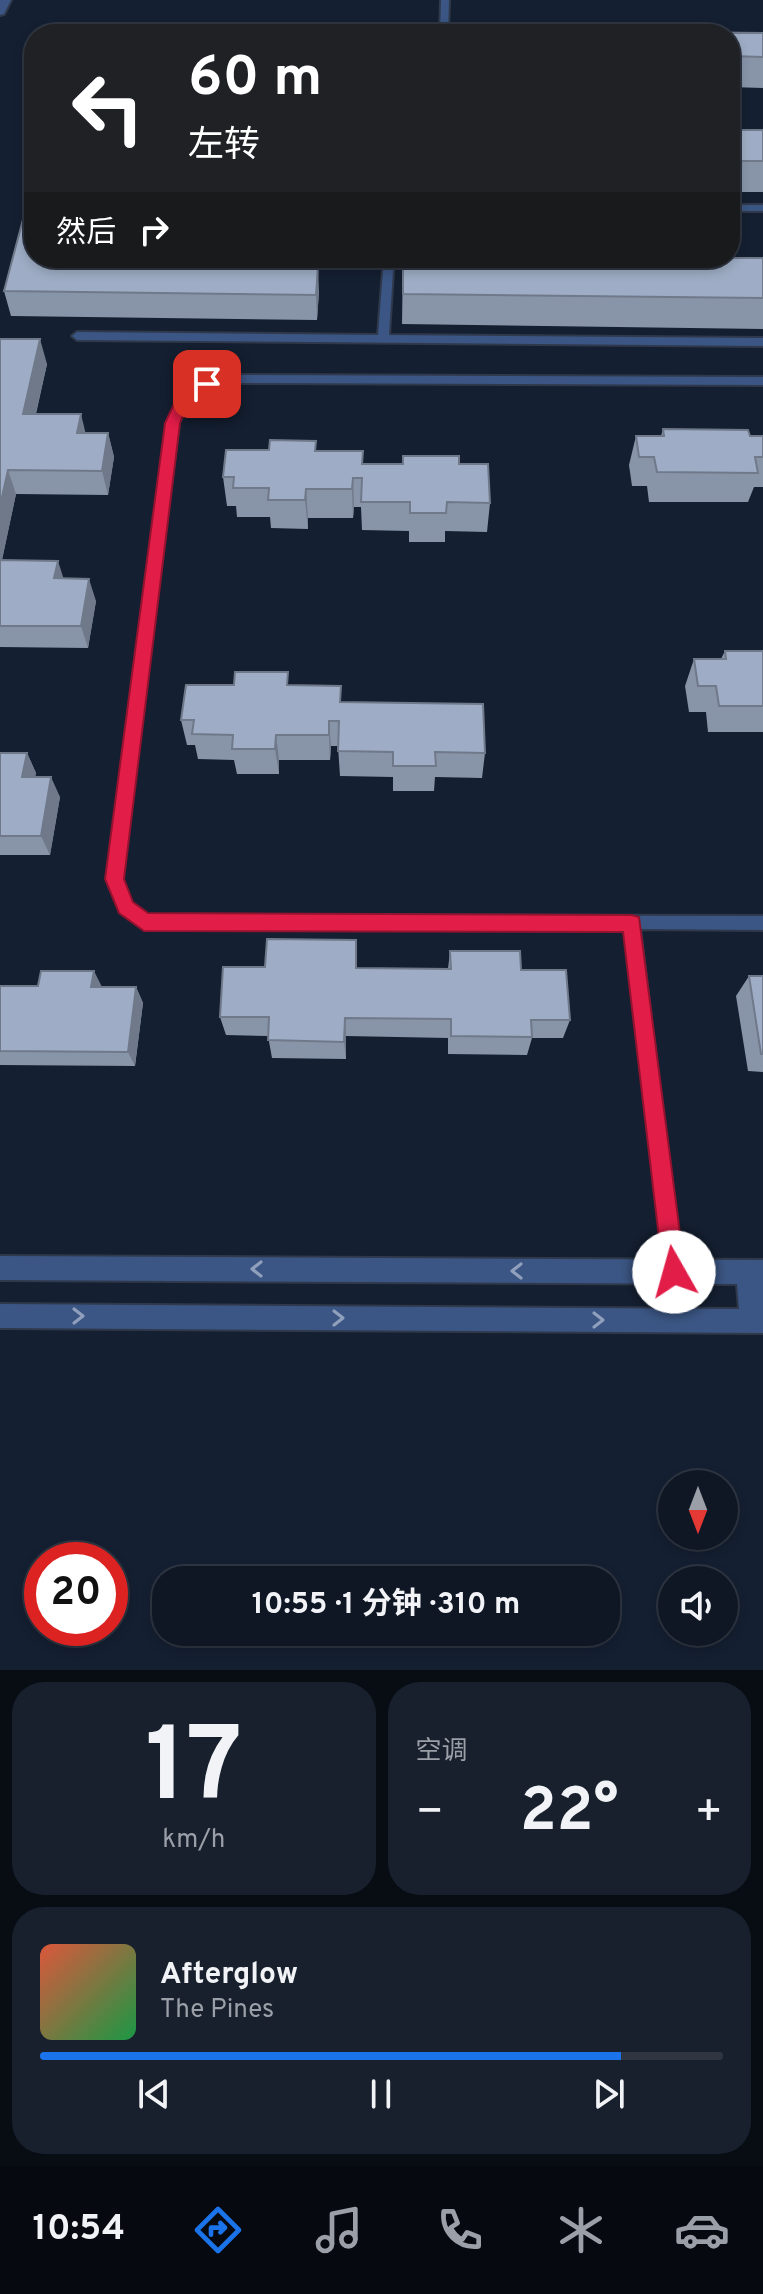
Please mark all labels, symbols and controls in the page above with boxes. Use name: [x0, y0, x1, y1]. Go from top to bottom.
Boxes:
text: 60 m: [188, 45, 322, 115]
icon: left: [56, 56, 160, 160]
text: 左转: [188, 124, 260, 170]
icon: right: [132, 208, 176, 252]
text: 然后: [56, 216, 116, 253]
pin: [173, 350, 241, 418]
icon: arrive: [185, 362, 229, 406]
position arrow: [632, 1230, 716, 1314]
one-way arrow: [250, 1261, 263, 1278]
one-way arrow: [510, 1262, 523, 1280]
one-way arrow: [72, 1308, 85, 1325]
one-way arrow: [332, 1309, 345, 1327]
one-way arrow: [592, 1311, 605, 1329]
north arrow: [658, 1470, 738, 1550]
map controls: [658, 1470, 738, 1646]
speed limit sign: 20: [24, 1542, 128, 1646]
button: sound: [658, 1566, 738, 1646]
text: 10:55 · 1 分钟 · 310 m: [252, 1587, 520, 1624]
text: 17: [145, 1706, 242, 1838]
text: 空调: [416, 1736, 468, 1769]
text: 22°: [520, 1776, 618, 1852]
text: −: [416, 1786, 444, 1842]
text: +: [695, 1786, 723, 1842]
text: km/h: [162, 1824, 225, 1857]
text: Afterglow: [160, 1957, 298, 1994]
text: The Pines: [160, 1994, 274, 2027]
icon: previous: [132, 2072, 176, 2116]
icon: pause: [359, 2072, 403, 2116]
icon: next: [587, 2072, 631, 2116]
icon: directions: [190, 2202, 246, 2258]
icon: music: [311, 2202, 367, 2258]
icon: phone: [432, 2202, 488, 2258]
icon: climate: [553, 2202, 609, 2258]
icon: car: [674, 2202, 730, 2258]
text: 10:54: [33, 2207, 125, 2253]

